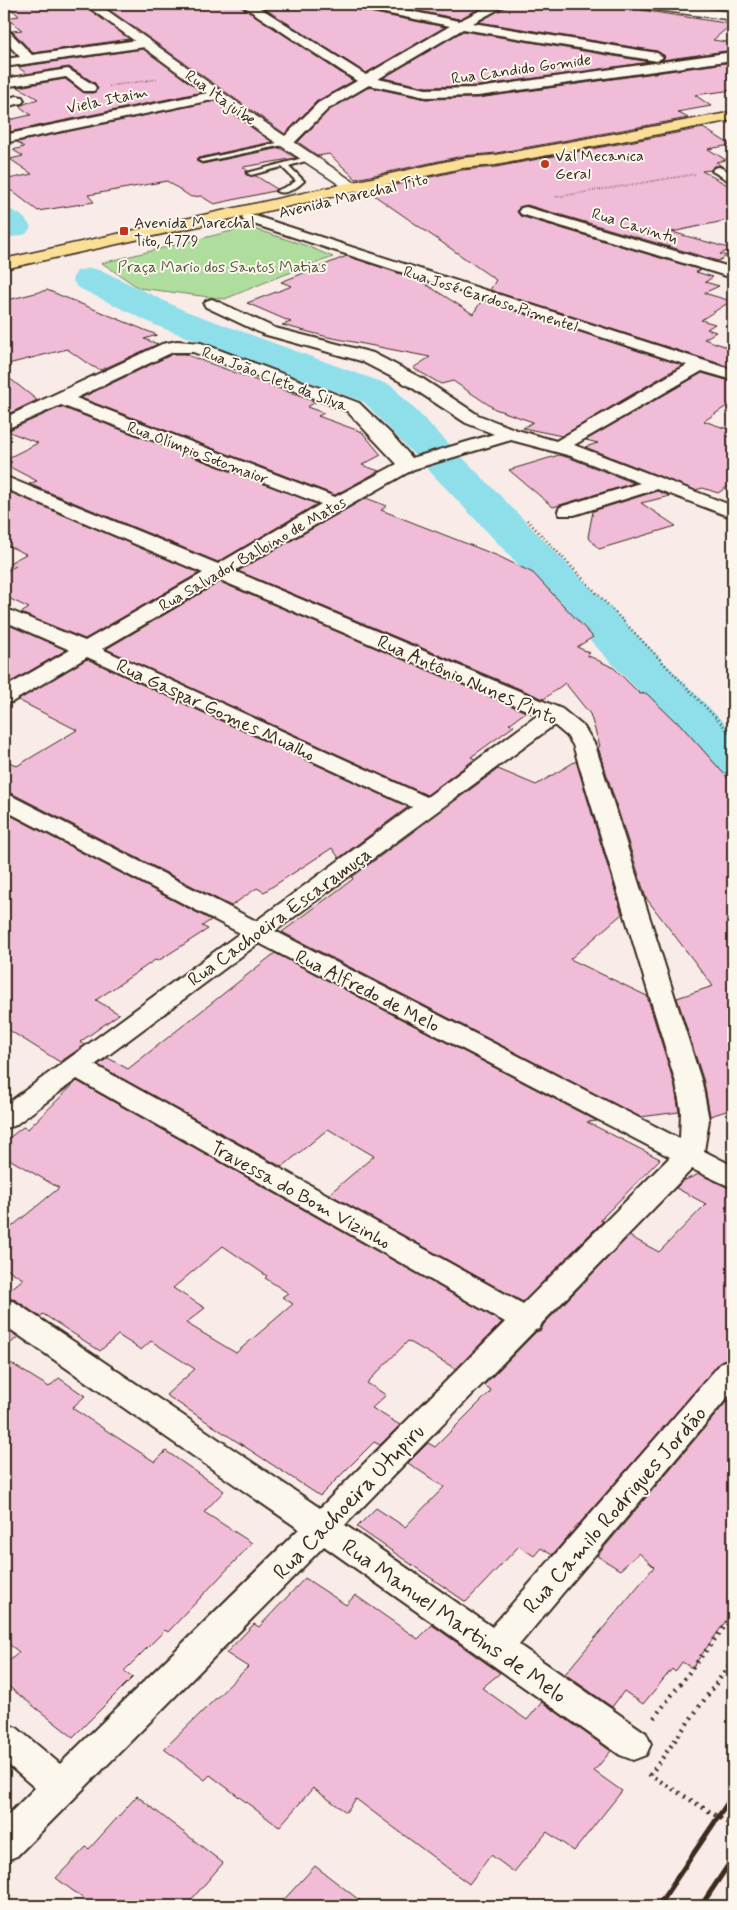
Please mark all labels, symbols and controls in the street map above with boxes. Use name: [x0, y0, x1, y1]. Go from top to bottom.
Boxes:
street label: Rua Candido Gomide: [450, 49, 592, 90]
street label: Rua Itajuíbe: [181, 65, 260, 131]
street label: Viela Itaim: [65, 82, 150, 119]
place label: Val Mecanica Geral: [555, 146, 644, 185]
marker: Val Mecanica Geral: [539, 158, 551, 170]
street label: Avenida Marechal Tito: [277, 169, 430, 224]
street label: Rua Cavintu: [589, 203, 681, 250]
place label: Avenida Marechal Tito, 4779: [134, 213, 255, 252]
marker: Avenida Marechal Tito, 4779: [118, 225, 130, 237]
park label: Praça Mario dos Santos Matias: [117, 257, 327, 278]
street label: Rua José Cardoso Pimentel: [401, 261, 580, 338]
street label: Rua João Cleto da Silva: [199, 342, 351, 417]
street label: Rua Olímpio Sotomaior: [124, 417, 271, 490]
street label: Rua Salvador Balbino de Matos: [155, 492, 350, 617]
street label: Rua Antônio Nunes Pinto: [373, 629, 562, 731]
street label: Rua Gaspar Gomes Mualho: [112, 653, 319, 768]
street label: Rua Cachoeira Escaramuça: [183, 842, 377, 992]
street label: Rua Alfredo de Melo: [291, 944, 444, 1039]
street label: Travessa do Bom Vizinho: [206, 1135, 395, 1255]
street label: Rua Camilo Rodrigues Jordão: [518, 1401, 714, 1621]
street label: Rua Cachoeira Utupiru: [268, 1418, 431, 1586]
street label: Rua Manuel Martins de Melo: [336, 1533, 572, 1710]

